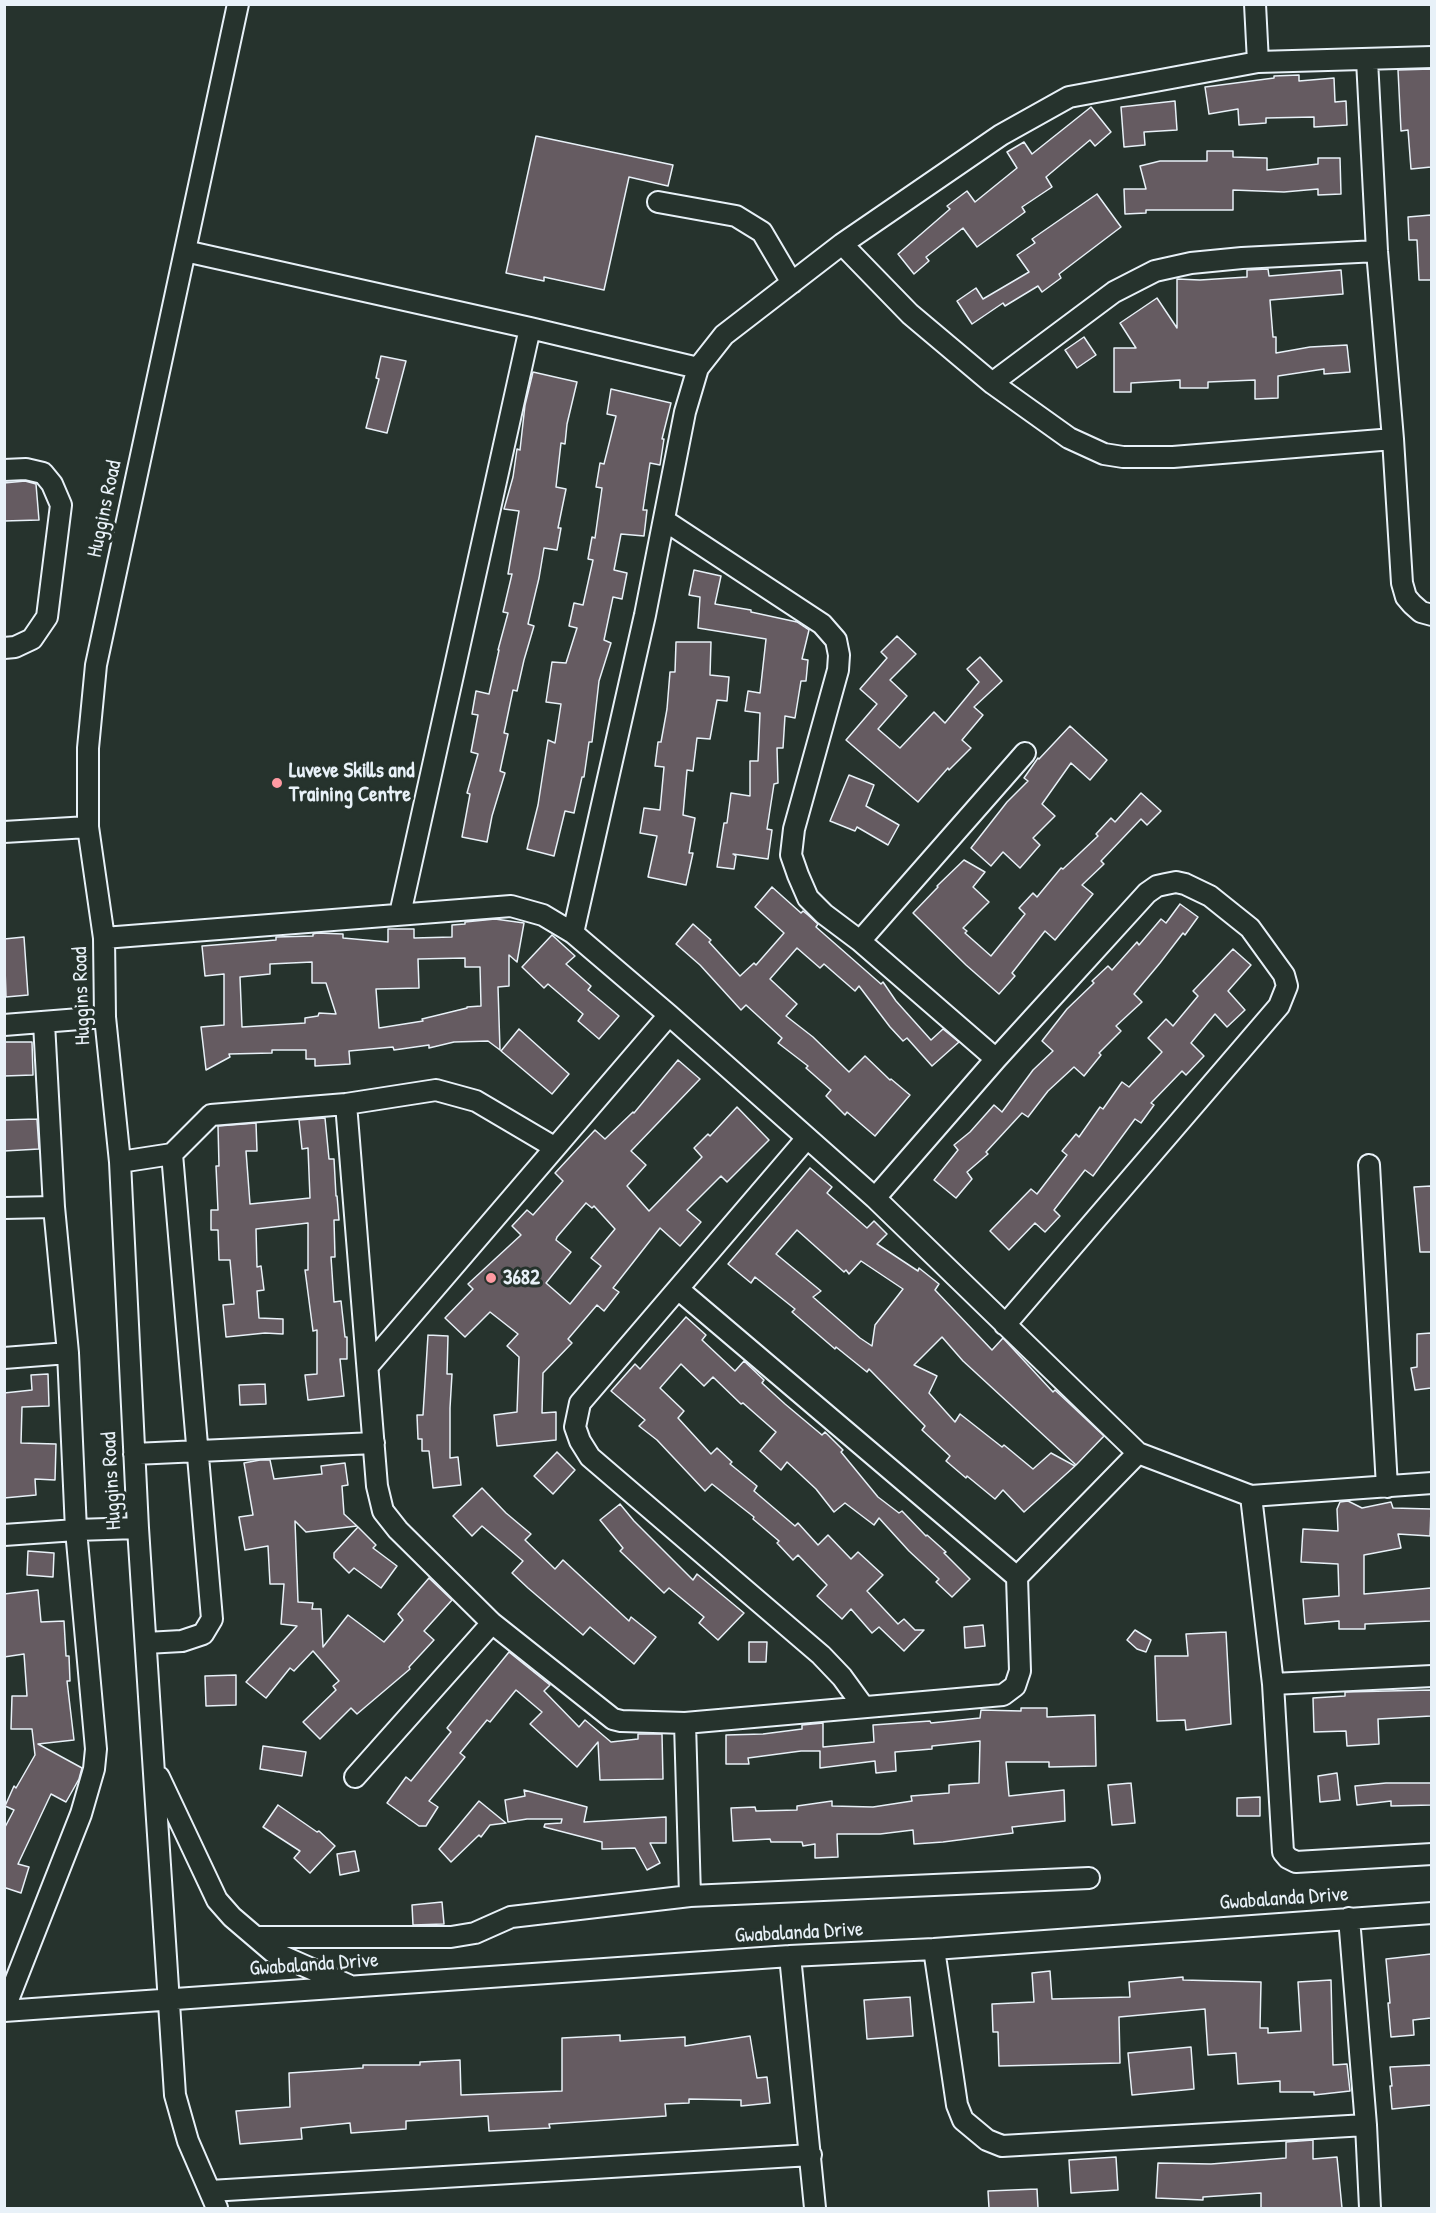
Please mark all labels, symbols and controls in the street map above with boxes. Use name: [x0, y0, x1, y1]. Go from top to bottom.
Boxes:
street label: Huggins Road: [82, 458, 128, 560]
place label: Luveve Skills and Training Centre: [289, 758, 414, 808]
marker: Luveve Skills and Training Centre: [270, 776, 284, 790]
street label: Huggins Road: [68, 946, 96, 1046]
place label: 3682: [503, 1265, 540, 1291]
marker: 3682: [484, 1271, 498, 1285]
street label: Huggins Road: [97, 1431, 127, 1531]
street label: Gwabalanda Drive: [1219, 1882, 1349, 1916]
street label: Gwabalanda Drive: [734, 1917, 864, 1949]
street label: Gwabalanda Drive: [249, 1948, 379, 1982]

